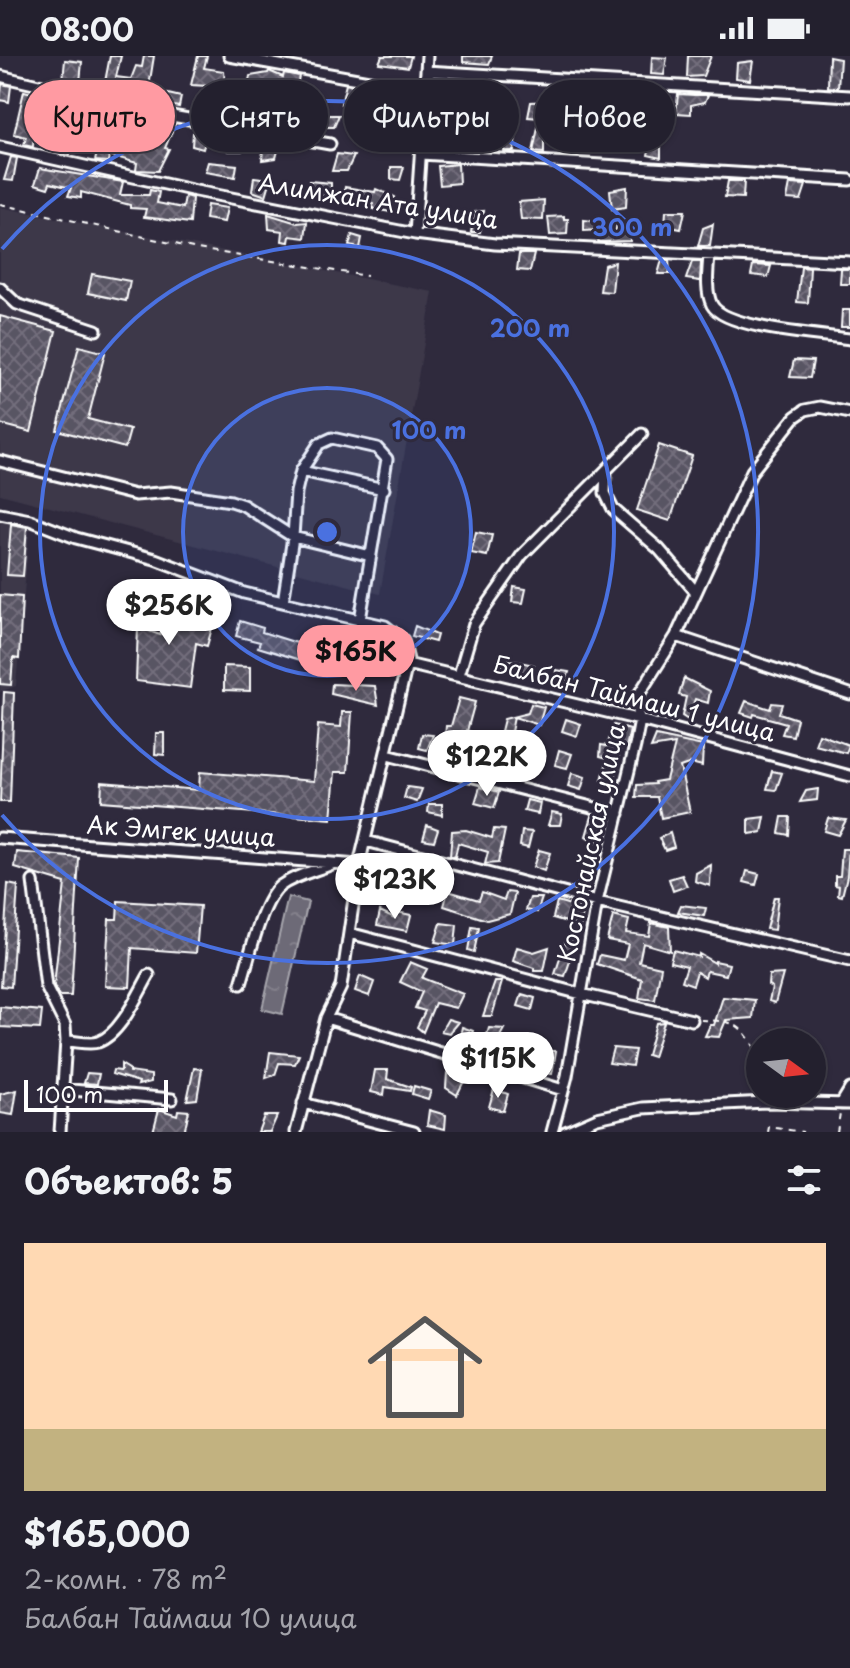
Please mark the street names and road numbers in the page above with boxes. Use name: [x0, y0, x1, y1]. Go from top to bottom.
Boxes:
street label: Алимжан Ата улица: [256, 163, 501, 237]
street label: Балбан Таймаш 1 улица: [490, 645, 779, 750]
street label: Костонайская улица: [547, 720, 633, 965]
street label: Ак Эмгек улица: [86, 805, 276, 855]

